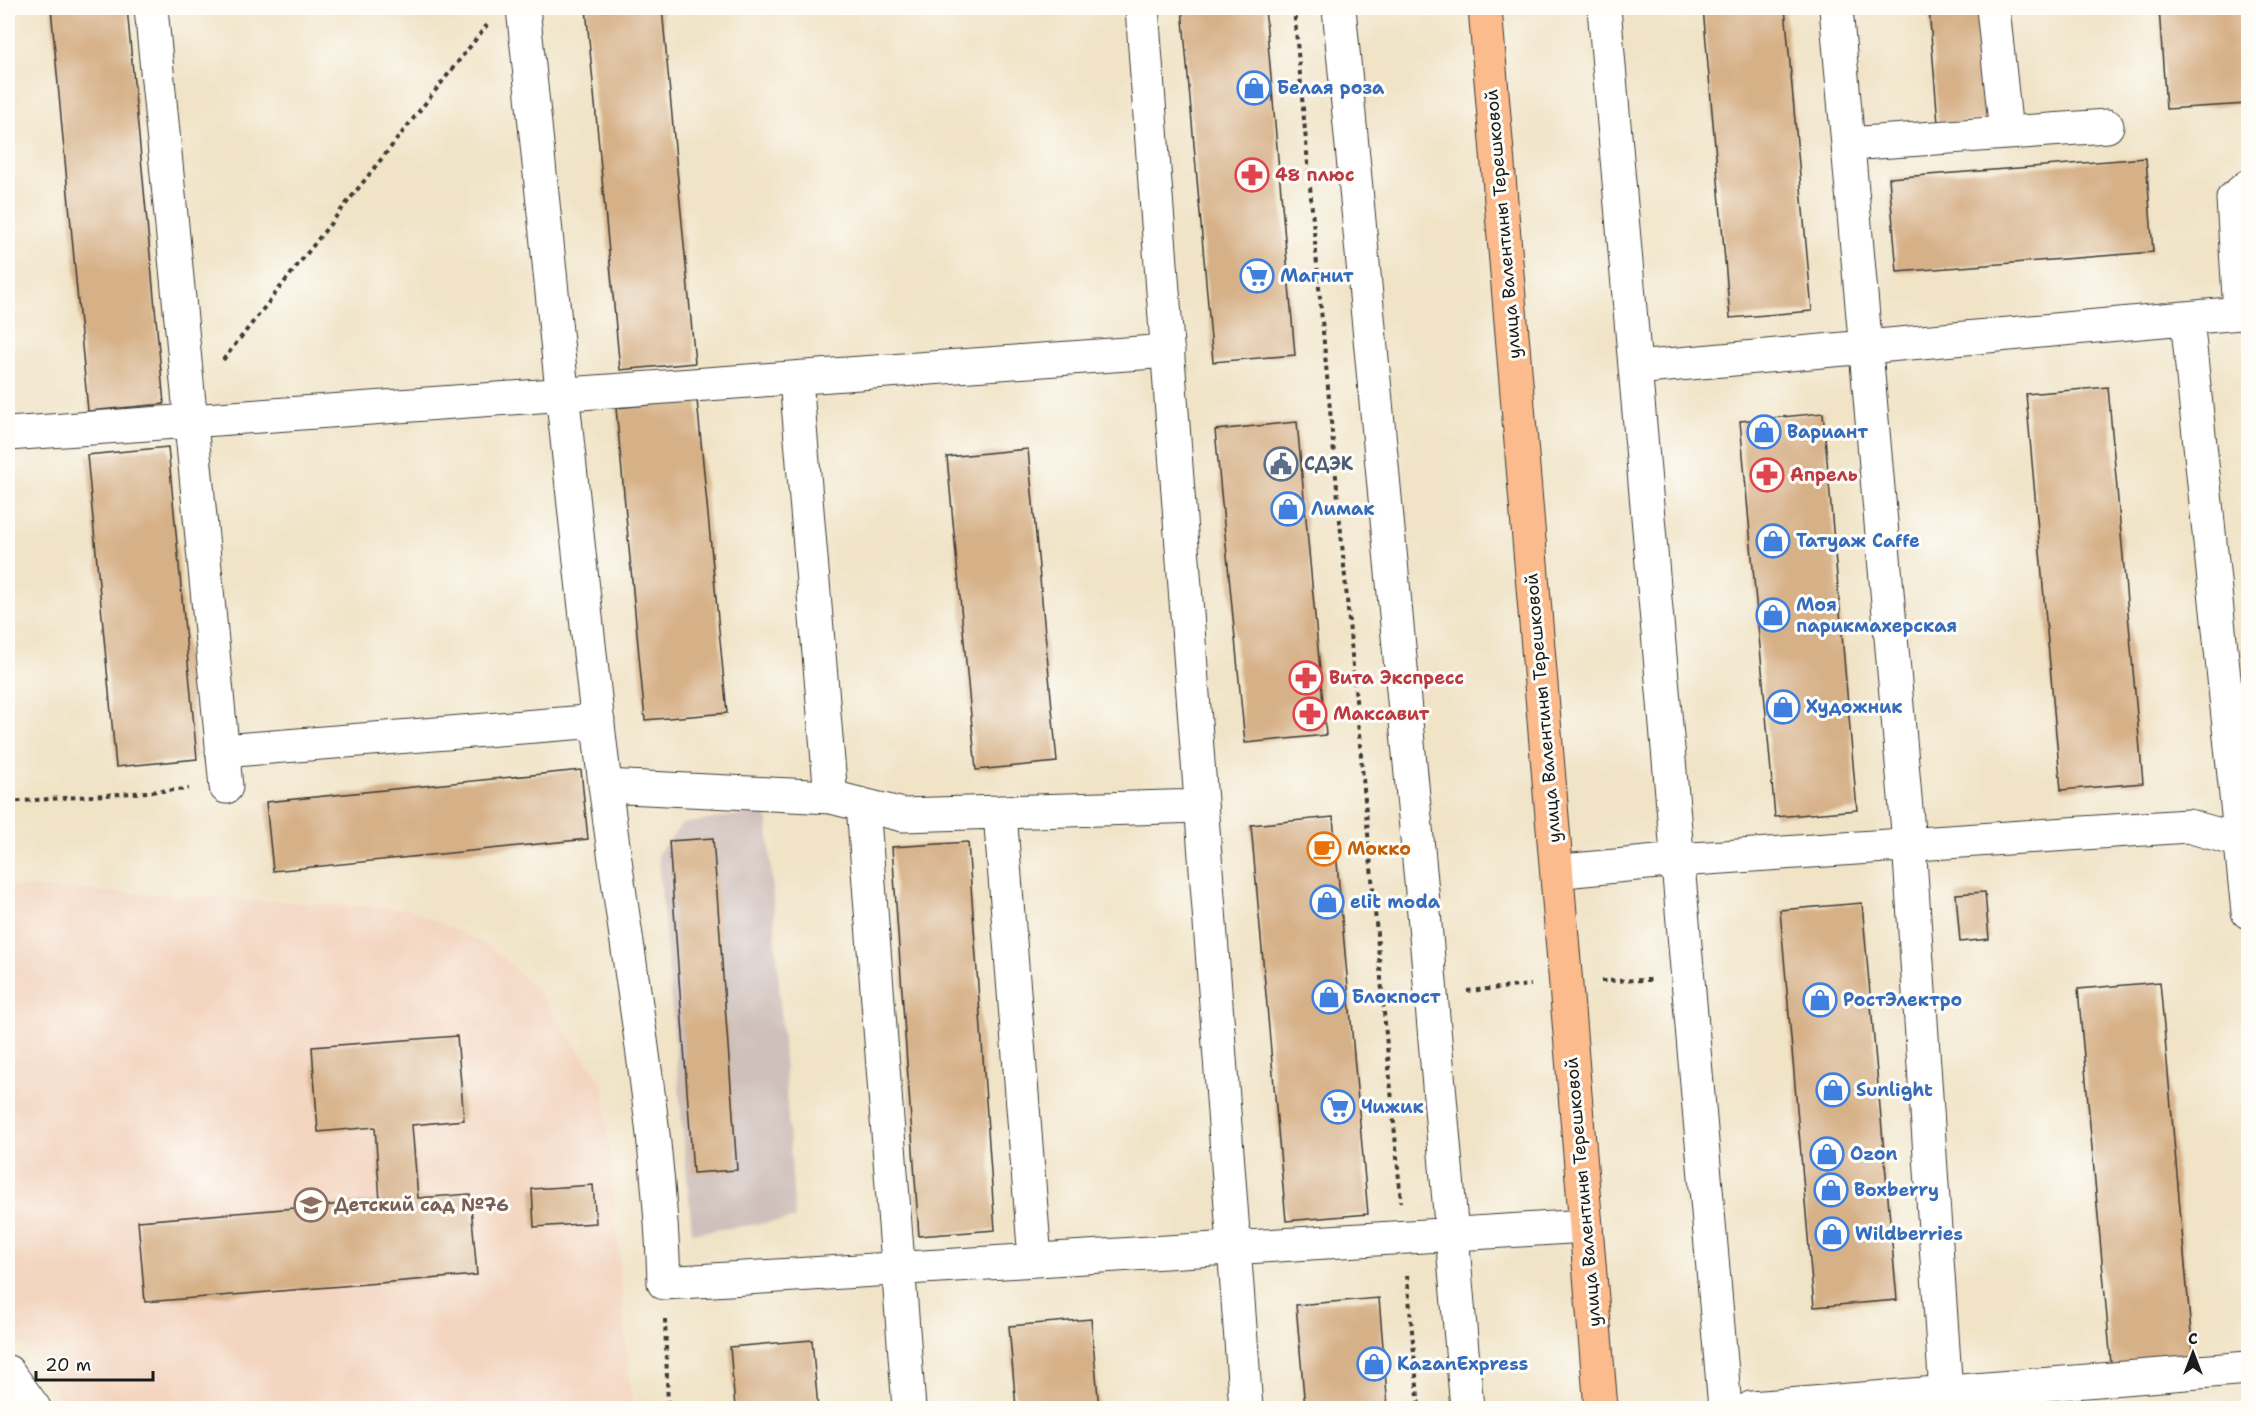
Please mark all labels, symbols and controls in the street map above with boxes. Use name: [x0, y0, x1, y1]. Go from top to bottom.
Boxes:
shop icon: Белая роза: [1236, 70, 1272, 106]
place label: Белая роза: [1277, 76, 1385, 100]
street label: улица Валентины Терешковой: [1479, 88, 1527, 360]
pharmacy icon: 48 плюс: [1234, 157, 1270, 193]
place label: 48 плюс: [1275, 163, 1354, 187]
supermarket icon: Магнит: [1239, 258, 1275, 294]
place label: Магнит: [1280, 264, 1354, 288]
shop icon: Вариант: [1746, 414, 1782, 450]
place label: Вариант: [1787, 420, 1868, 444]
public building icon: СДЭК: [1263, 446, 1299, 482]
place label: СДЭК: [1304, 452, 1354, 476]
pharmacy icon: Апрель: [1749, 457, 1785, 493]
place label: Апрель: [1790, 463, 1858, 487]
shop icon: Лимак: [1270, 491, 1306, 527]
place label: Лимак: [1311, 497, 1375, 521]
shop icon: Татуаж Caffe: [1755, 523, 1791, 559]
place label: Татуаж Caffe: [1796, 529, 1920, 553]
street label: улица Валентины Терешковой: [1519, 572, 1567, 844]
place label: Моя парикмахерская: [1796, 593, 1957, 638]
shop icon: Моя парикмахерская: [1755, 597, 1791, 633]
pharmacy icon: Вита Экспресс: [1288, 660, 1324, 696]
place label: Вита Экспресс: [1329, 666, 1464, 690]
shop icon: Художник: [1765, 689, 1801, 725]
place label: Художник: [1806, 695, 1903, 719]
pharmacy icon: Максавит: [1292, 696, 1328, 732]
place label: Максавит: [1333, 702, 1430, 726]
cafe icon: Мокко: [1306, 831, 1342, 867]
place label: Мокко: [1347, 837, 1411, 861]
shop icon: elit moda: [1309, 884, 1345, 920]
place label: elit moda: [1350, 890, 1441, 914]
shop icon: Блокпост: [1311, 979, 1347, 1015]
shop icon: РостЭлектро: [1802, 982, 1838, 1018]
place label: Блокпост: [1352, 985, 1441, 1009]
place label: РостЭлектро: [1843, 988, 1962, 1012]
street label: улица Валентины Терешковой: [1559, 1056, 1607, 1328]
shop icon: Sunlight: [1815, 1072, 1851, 1108]
place label: Sunlight: [1856, 1078, 1933, 1102]
supermarket icon: Чижик: [1320, 1089, 1356, 1125]
place label: Чижик: [1361, 1095, 1424, 1119]
shop icon: Ozon: [1809, 1136, 1845, 1172]
place label: Ozon: [1850, 1142, 1897, 1166]
shop icon: Boxberry: [1813, 1172, 1849, 1208]
place label: Boxberry: [1854, 1178, 1939, 1202]
school or university icon: Детский сад №76: [293, 1187, 329, 1223]
place label: Детский сад №76: [334, 1193, 509, 1217]
shop icon: Wildberries: [1814, 1216, 1850, 1252]
place label: Wildberries: [1855, 1222, 1963, 1246]
north arrow: [2163, 1323, 2223, 1383]
text: С: [2188, 1328, 2198, 1349]
scale bar: [36, 1344, 153, 1382]
shop icon: KazanExpress: [1356, 1346, 1392, 1382]
place label: KazanExpress: [1397, 1352, 1528, 1376]
text: 20 m: [45, 1353, 91, 1377]

